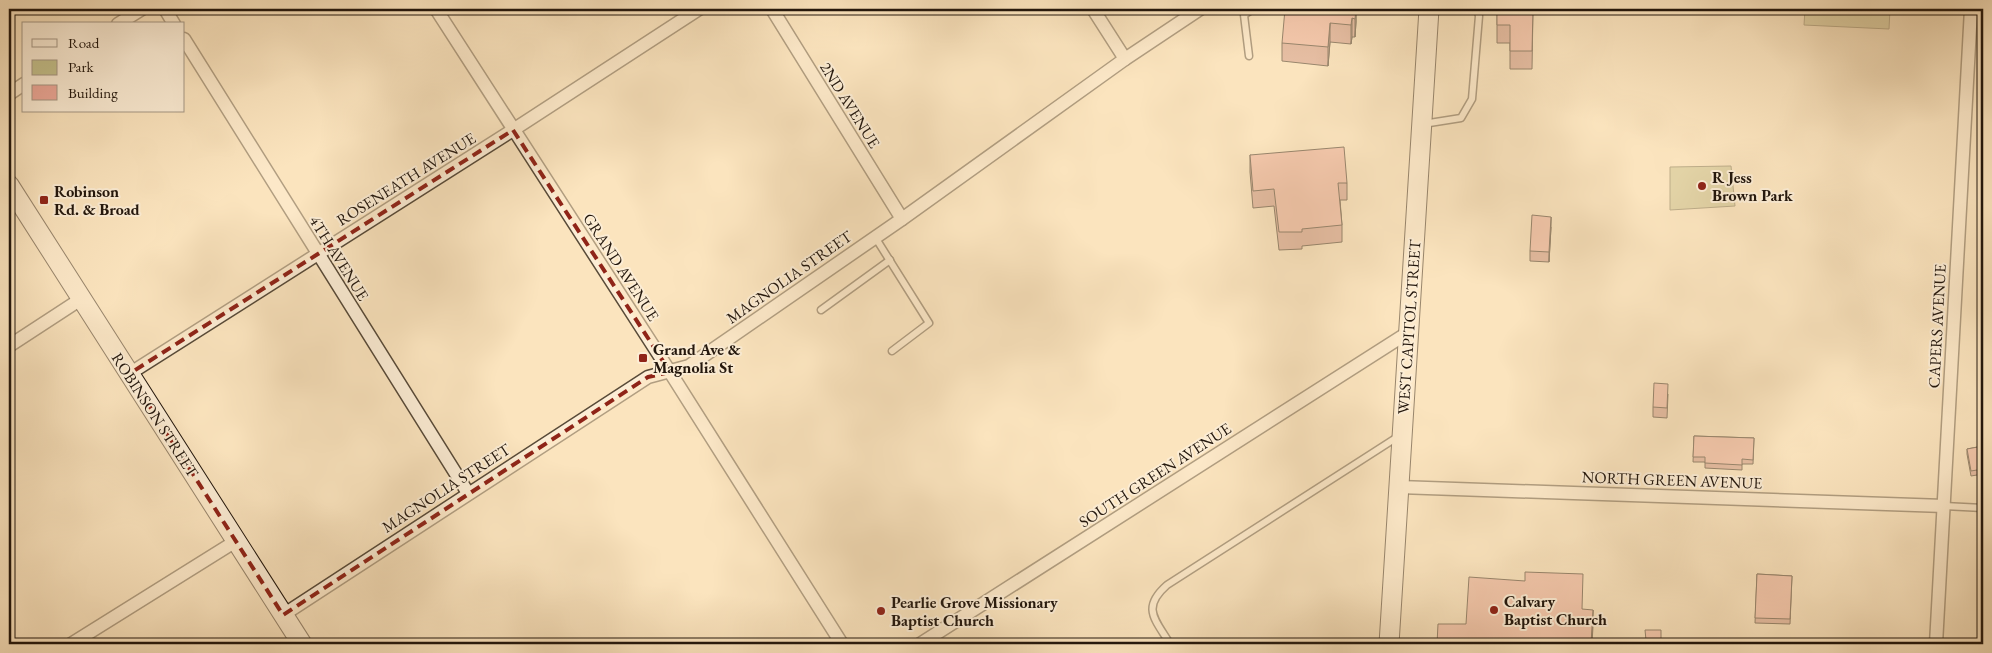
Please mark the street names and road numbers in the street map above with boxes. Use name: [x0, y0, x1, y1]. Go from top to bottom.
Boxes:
street label: 2ND AVENUE: [815, 58, 885, 152]
street label: ROSENEATH AVENUE: [332, 128, 480, 230]
street label: GRAND AVENUE: [578, 209, 664, 325]
street label: 4TH AVENUE: [304, 211, 374, 305]
street label: MAGNOLIA STREET: [722, 226, 856, 328]
street label: WEST CAPITOL STREET: [1392, 239, 1426, 415]
street label: CAPERS AVENUE: [1923, 263, 1951, 389]
street label: ROBINSON STREET: [107, 348, 203, 482]
street label: SOUTH GREEN AVENUE: [1075, 418, 1235, 532]
street label: MAGNOLIA STREET: [378, 438, 514, 537]
street label: NORTH GREEN AVENUE: [1581, 466, 1763, 494]

